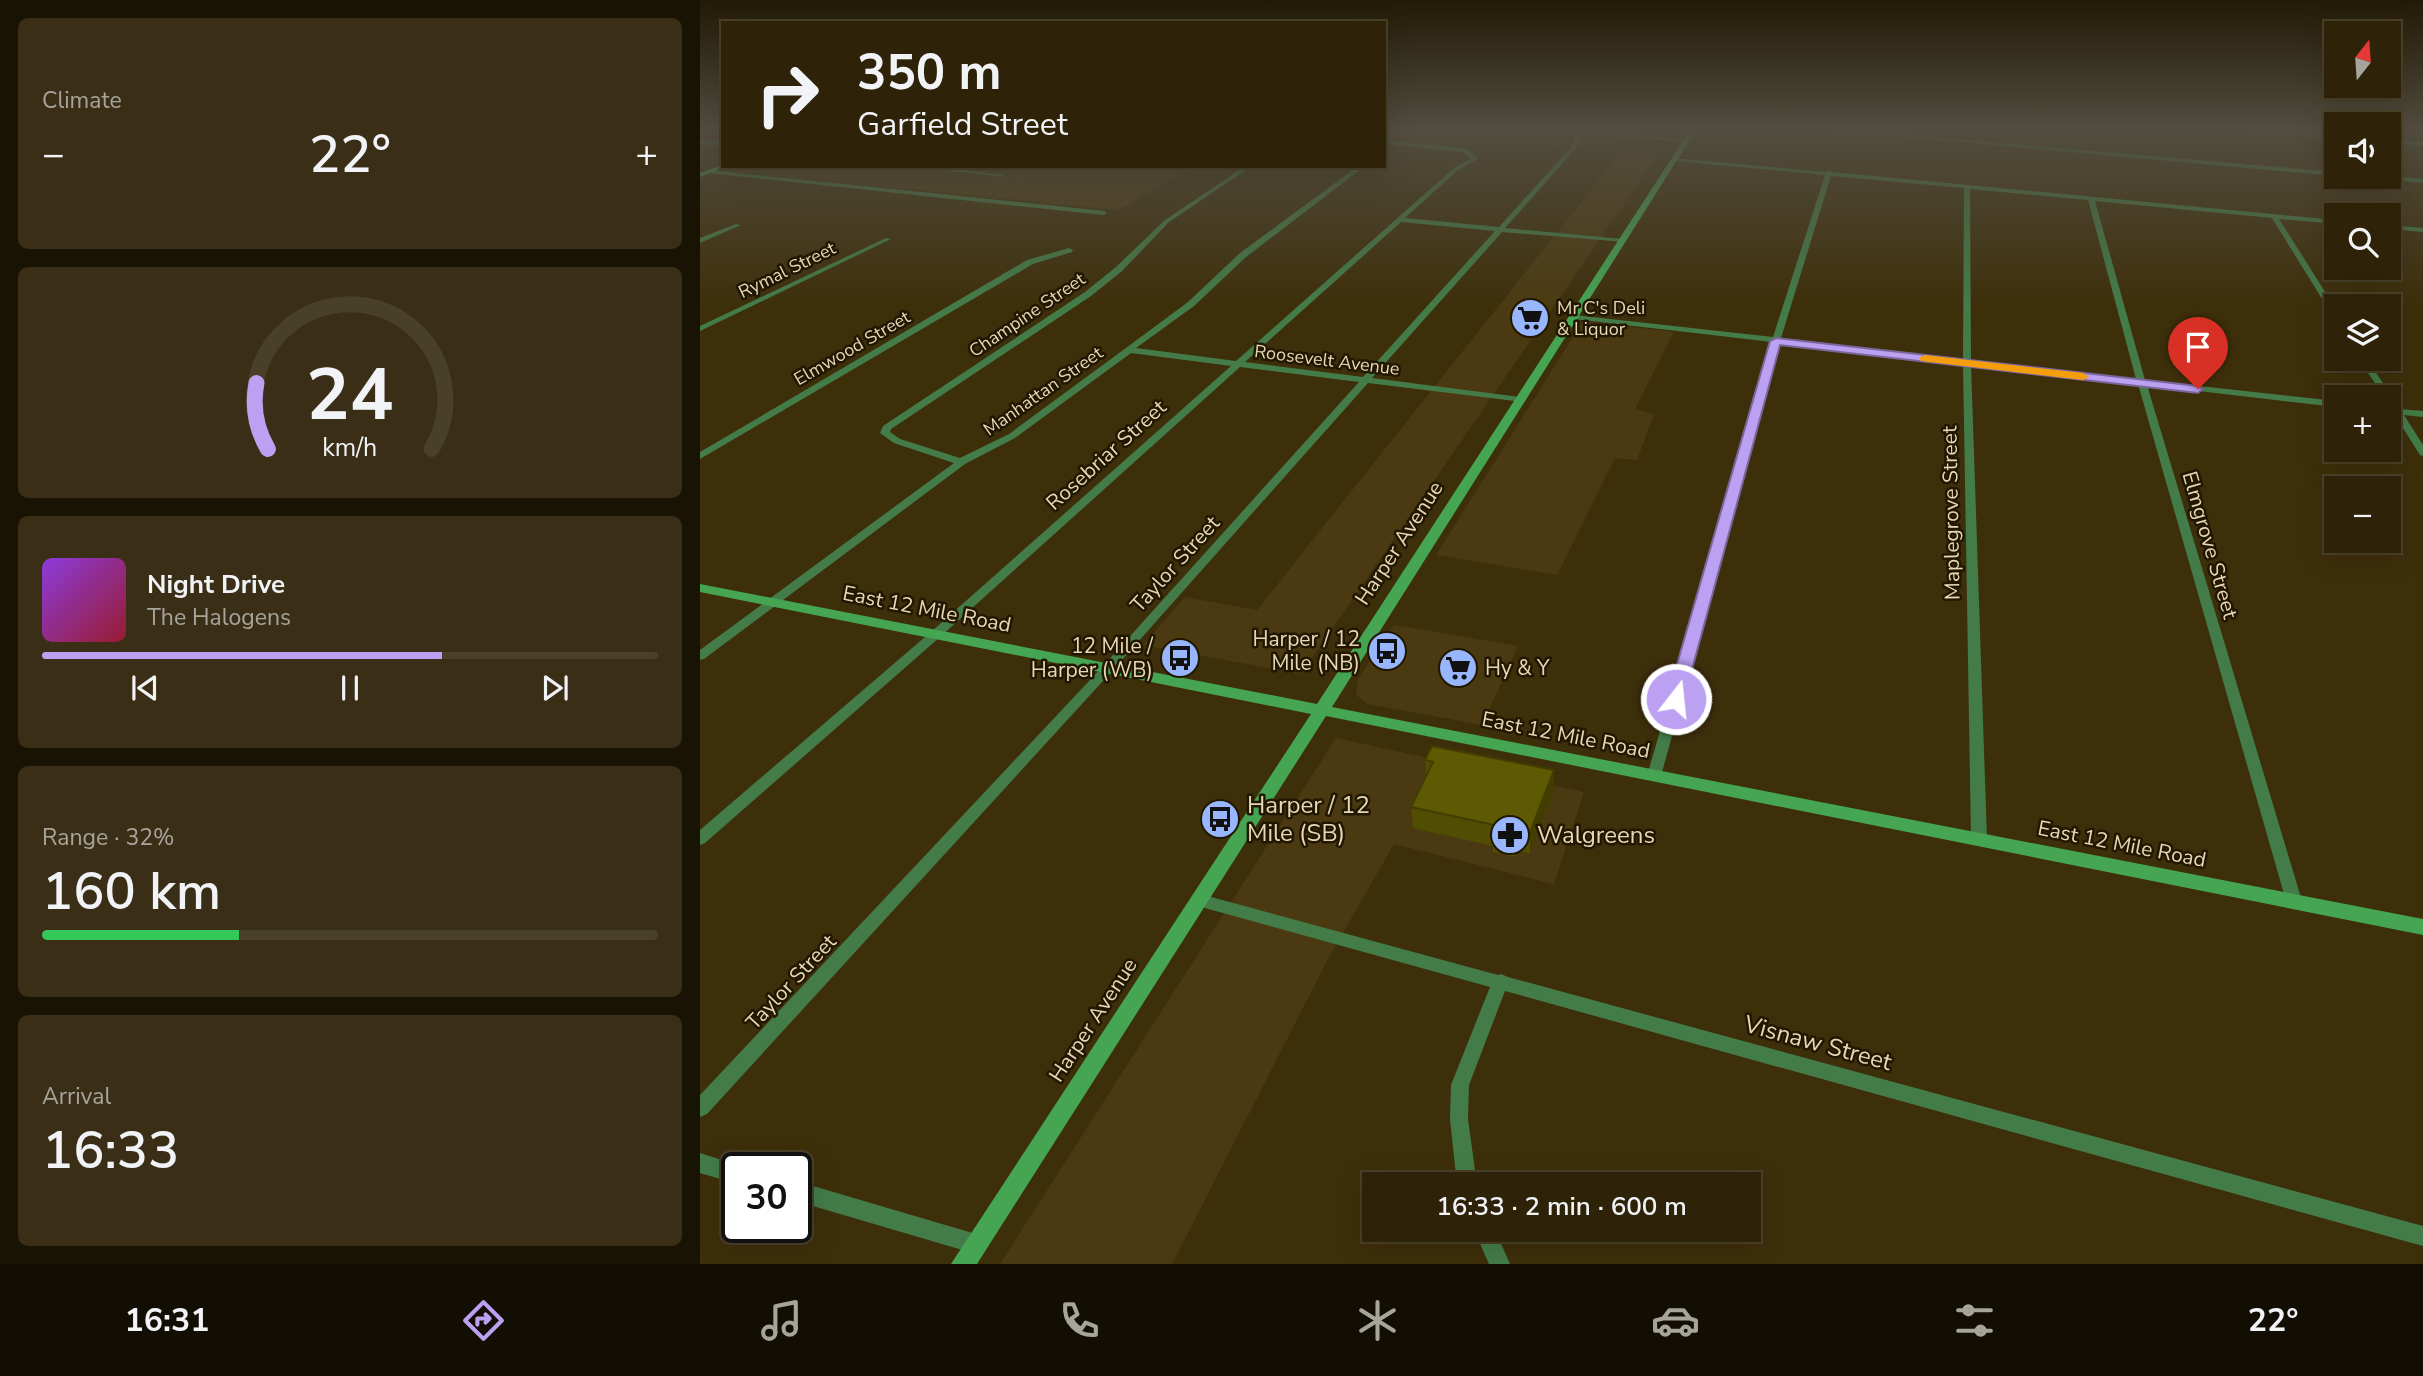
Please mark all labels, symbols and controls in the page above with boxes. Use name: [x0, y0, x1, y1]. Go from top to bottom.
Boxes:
north arrow: [2324, 21, 2401, 98]
map controls: [2324, 21, 2401, 553]
text: 350 m: [857, 39, 1001, 106]
icon: right: [742, 49, 833, 140]
text: Climate: [42, 85, 122, 116]
text: Garfield Street: [857, 103, 1068, 146]
button: sound: [2324, 112, 2401, 189]
text: 22°: [309, 119, 391, 190]
text: −: [42, 129, 65, 180]
text: +: [635, 129, 658, 180]
button: search: [2324, 203, 2401, 280]
street label: Rymal Street: [734, 236, 840, 304]
street label: Champine Street: [964, 267, 1090, 363]
button: layers: [2324, 294, 2401, 371]
place label: Mr C's Deli & Liquor: [1557, 296, 1645, 341]
supermarket icon: Mr C's Deli & Liquor: [1509, 297, 1551, 339]
street label: Elmwood Street: [790, 305, 915, 391]
pin: [2168, 317, 2228, 389]
icon: arrive: [2179, 328, 2217, 366]
street label: Roosevelt Avenue: [1253, 339, 1401, 381]
street label: Manhattan Street: [978, 340, 1108, 441]
text: 24: [306, 345, 394, 445]
button: +: [2324, 385, 2401, 462]
street label: Rosebriar Street: [1040, 393, 1173, 517]
street label: Maplegrove Street: [1935, 425, 1967, 600]
text: km/h: [322, 431, 378, 465]
street label: Elmgrove Street: [2176, 468, 2245, 623]
street label: Harper Avenue: [1348, 476, 1450, 610]
button: −: [2324, 476, 2401, 553]
street label: Taylor Street: [1124, 509, 1226, 618]
text: Night Drive: [147, 567, 285, 602]
street label: East 12 Mile Road: [840, 579, 1014, 639]
text: The Halogens: [147, 602, 291, 633]
place label: Harper / 12 Mile (NB): [1253, 625, 1360, 677]
bus stop icon: Harper / 12 Mile (NB): [1366, 630, 1408, 672]
place label: 12 Mile / Harper (WB): [1031, 632, 1154, 684]
bus stop icon: 12 Mile / Harper (WB): [1159, 637, 1201, 679]
supermarket icon: Hy & Y: [1437, 647, 1479, 689]
place label: Hy & Y: [1485, 654, 1550, 682]
position arrow: [1639, 662, 1713, 736]
icon: previous: [126, 669, 164, 707]
icon: pause: [331, 669, 369, 707]
icon: next: [536, 669, 574, 707]
street label: East 12 Mile Road: [1479, 705, 1653, 765]
place label: Harper / 12 Mile (SB): [1247, 789, 1370, 849]
bus stop icon: Harper / 12 Mile (SB): [1199, 798, 1241, 840]
pharmacy icon: Walgreens: [1489, 814, 1531, 856]
street label: East 12 Mile Road: [2035, 814, 2209, 874]
place label: Walgreens: [1537, 819, 1655, 851]
text: Range · 32%: [42, 822, 174, 853]
text: 160 km: [42, 856, 221, 927]
street label: Taylor Street: [740, 928, 843, 1036]
street label: Harper Avenue: [1042, 953, 1144, 1087]
street label: Visnaw Street: [1740, 1008, 1896, 1078]
text: Arrival: [42, 1081, 111, 1112]
text: 16:33: [42, 1115, 179, 1186]
speed limit sign: 30: [721, 1152, 812, 1243]
text: 16:33 · 2 min · 600 m: [1436, 1189, 1687, 1224]
icon: directions: [459, 1296, 508, 1345]
icon: music: [757, 1296, 806, 1345]
icon: phone: [1055, 1296, 1104, 1345]
icon: climate: [1353, 1296, 1402, 1345]
icon: car: [1651, 1296, 1700, 1345]
icon: filters: [1950, 1296, 1999, 1345]
text: 16:31: [125, 1299, 209, 1342]
text: 22°: [2248, 1299, 2298, 1342]

